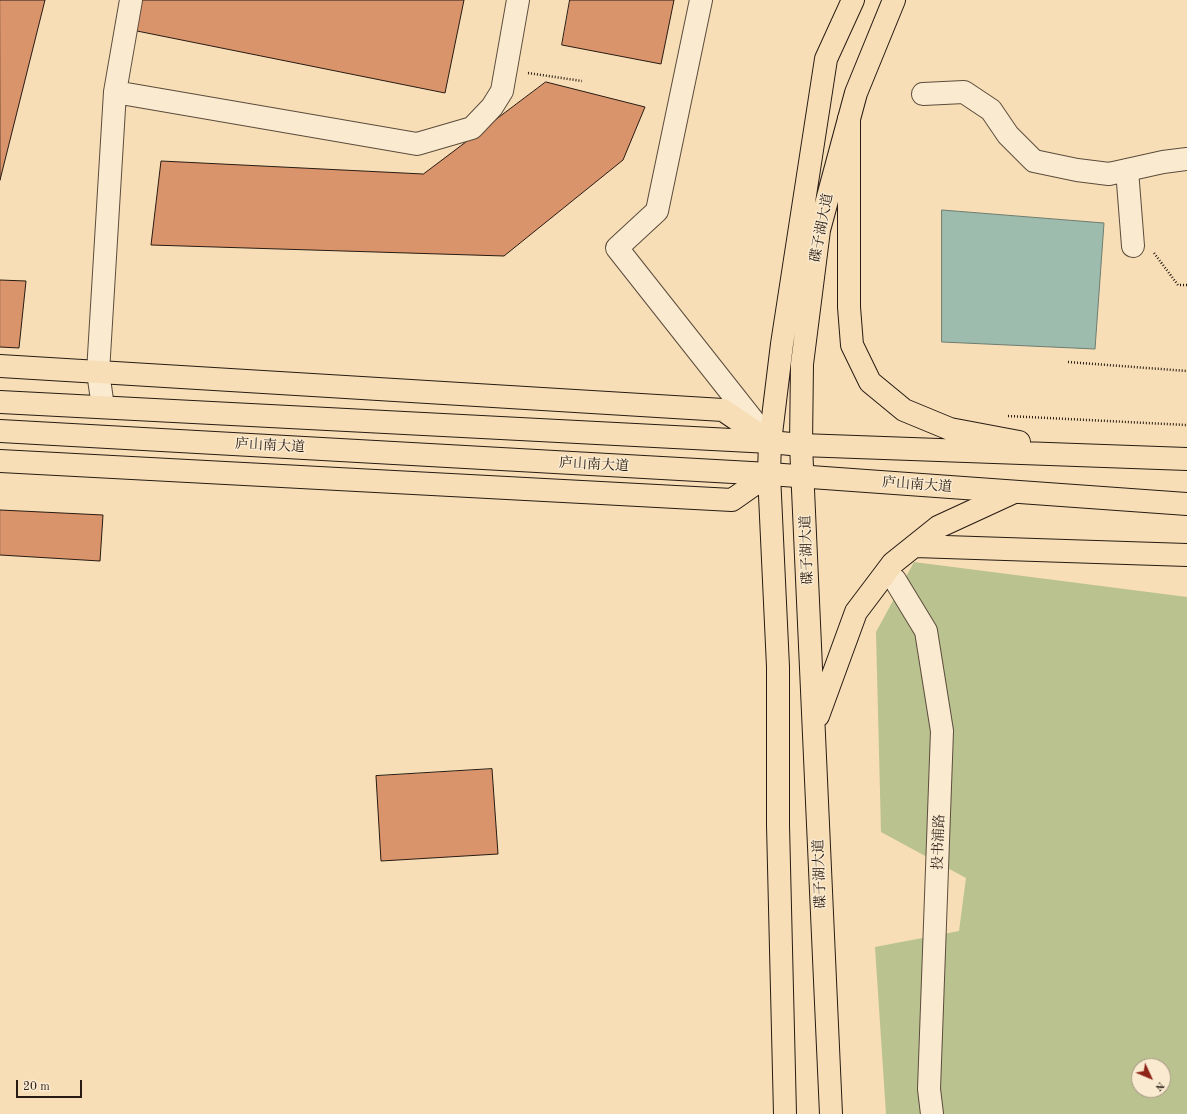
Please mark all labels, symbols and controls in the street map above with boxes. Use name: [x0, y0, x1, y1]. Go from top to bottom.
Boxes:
street label: 碟子湖大道: [807, 192, 837, 264]
street label: 庐山南大道: [235, 436, 305, 456]
street label: 庐山南大道: [559, 455, 629, 475]
street label: 庐山南大道: [881, 474, 953, 496]
street label: 碟子湖大道: [797, 515, 817, 585]
street label: 投书浦路: [930, 814, 948, 870]
street label: 碟子湖大道: [810, 839, 830, 909]
north arrow: [1131, 1058, 1171, 1098]
scale bar: [18, 1072, 84, 1098]
text: N: [1152, 1079, 1166, 1093]
text: 20 m: [23, 1081, 50, 1093]

